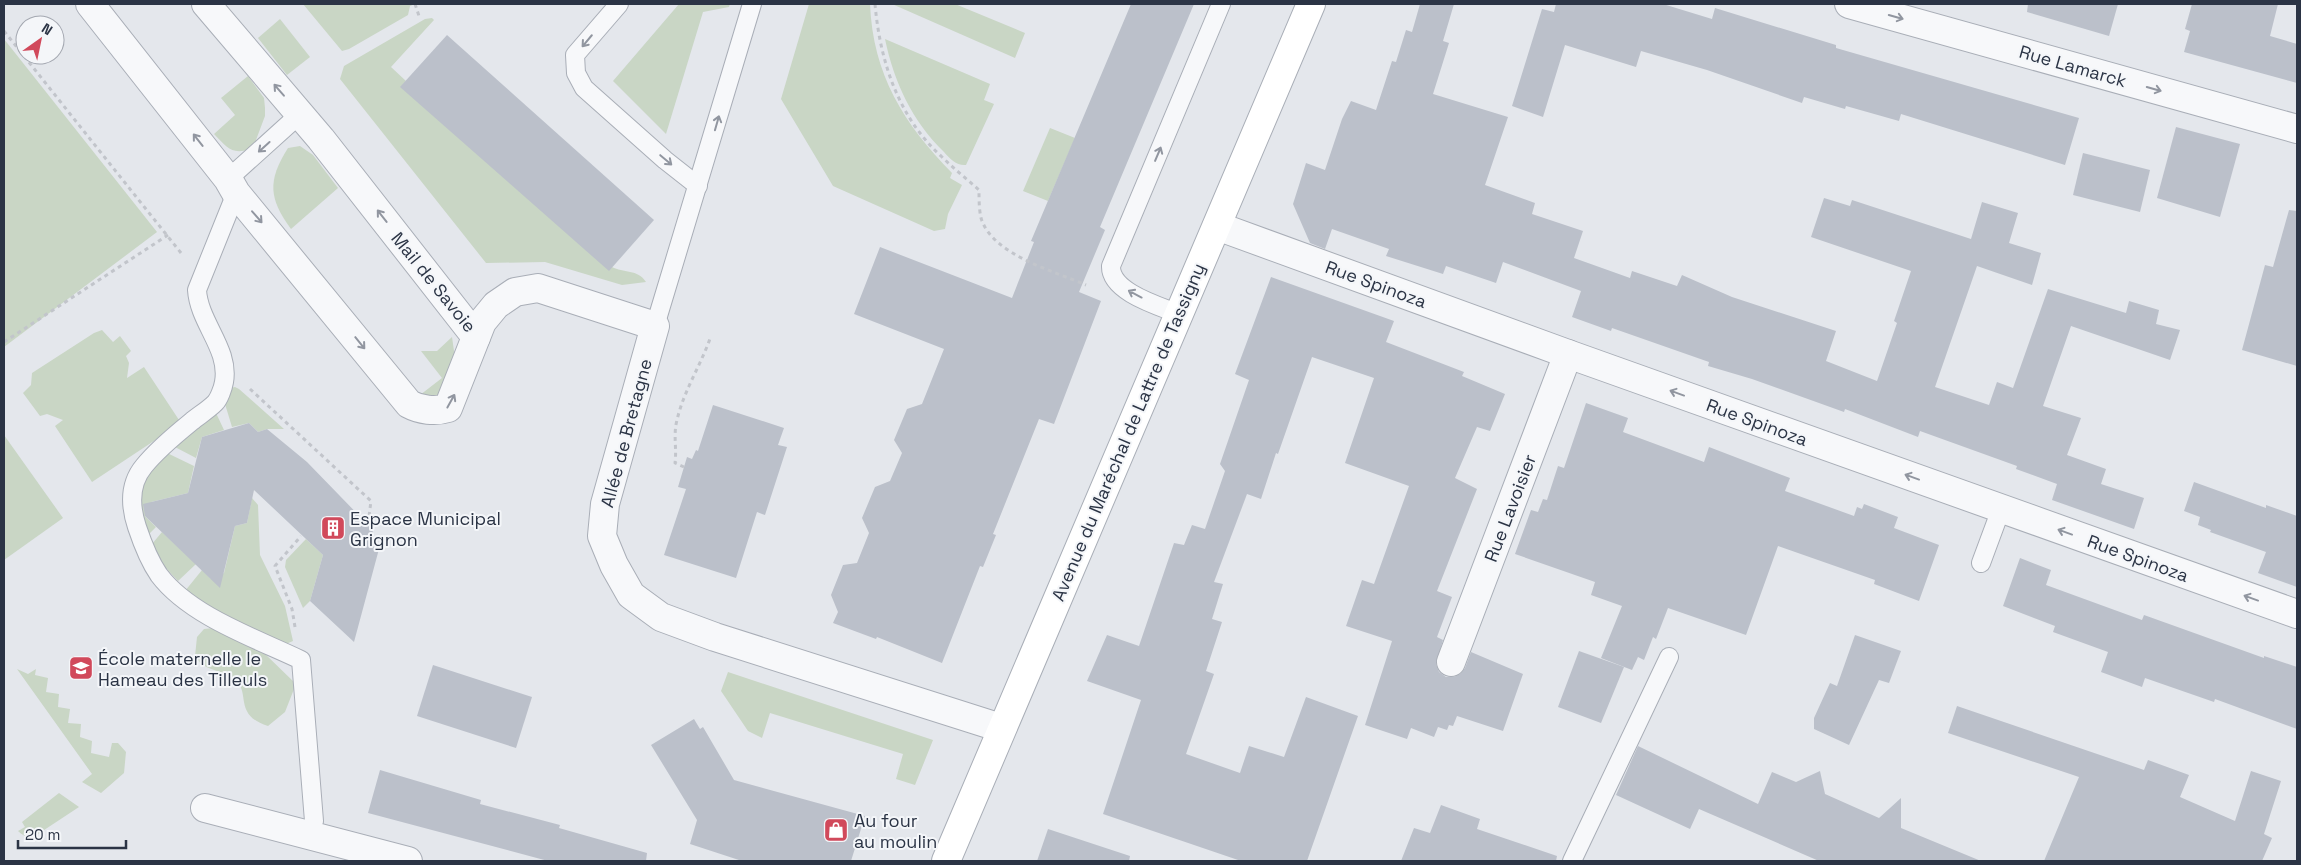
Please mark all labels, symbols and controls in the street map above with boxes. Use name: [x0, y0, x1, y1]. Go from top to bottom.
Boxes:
one-way arrow: [1888, 13, 1904, 22]
north arrow: [15, 15, 65, 65]
text: N: [38, 19, 56, 39]
one-way arrow: [582, 34, 593, 47]
street label: Rue Lamarck: [2017, 40, 2130, 92]
one-way arrow: [273, 84, 285, 97]
one-way arrow: [2145, 85, 2161, 94]
one-way arrow: [712, 115, 722, 131]
one-way arrow: [192, 134, 203, 147]
one-way arrow: [257, 141, 270, 152]
one-way arrow: [1155, 146, 1164, 161]
one-way arrow: [659, 155, 672, 166]
one-way arrow: [376, 210, 387, 223]
one-way arrow: [252, 211, 263, 224]
street label: Mail de Savoie: [386, 227, 482, 337]
street label: Rue Spinoza: [1322, 255, 1430, 313]
street label: Avenue du Maréchal de Lattre de Tassigny: [1046, 259, 1210, 605]
one-way arrow: [1128, 289, 1143, 298]
one-way arrow: [354, 337, 365, 350]
street label: Allée de Bretagne: [595, 356, 657, 510]
one-way arrow: [1670, 388, 1685, 397]
street label: Rue Spinoza: [1703, 393, 1811, 451]
one-way arrow: [446, 394, 456, 409]
street label: Rue Lavoisier: [1479, 451, 1541, 565]
one-way arrow: [1905, 472, 1920, 481]
place label: Espace Municipal Grignon: [350, 507, 501, 551]
building icon: Espace Municipal Grignon: [320, 515, 346, 541]
one-way arrow: [2058, 527, 2073, 536]
street label: Rue Spinoza: [2084, 529, 2192, 587]
one-way arrow: [2244, 593, 2260, 602]
place label: École maternelle le Hameau des Tilleuls: [98, 647, 267, 691]
school or university icon: École maternelle le Hameau des Tilleuls: [68, 655, 94, 681]
place label: Au four au moulin: [854, 809, 937, 853]
shop icon: Au four au moulin: [823, 817, 849, 843]
scale bar: [18, 818, 125, 850]
text: 20 m: [25, 825, 60, 844]

